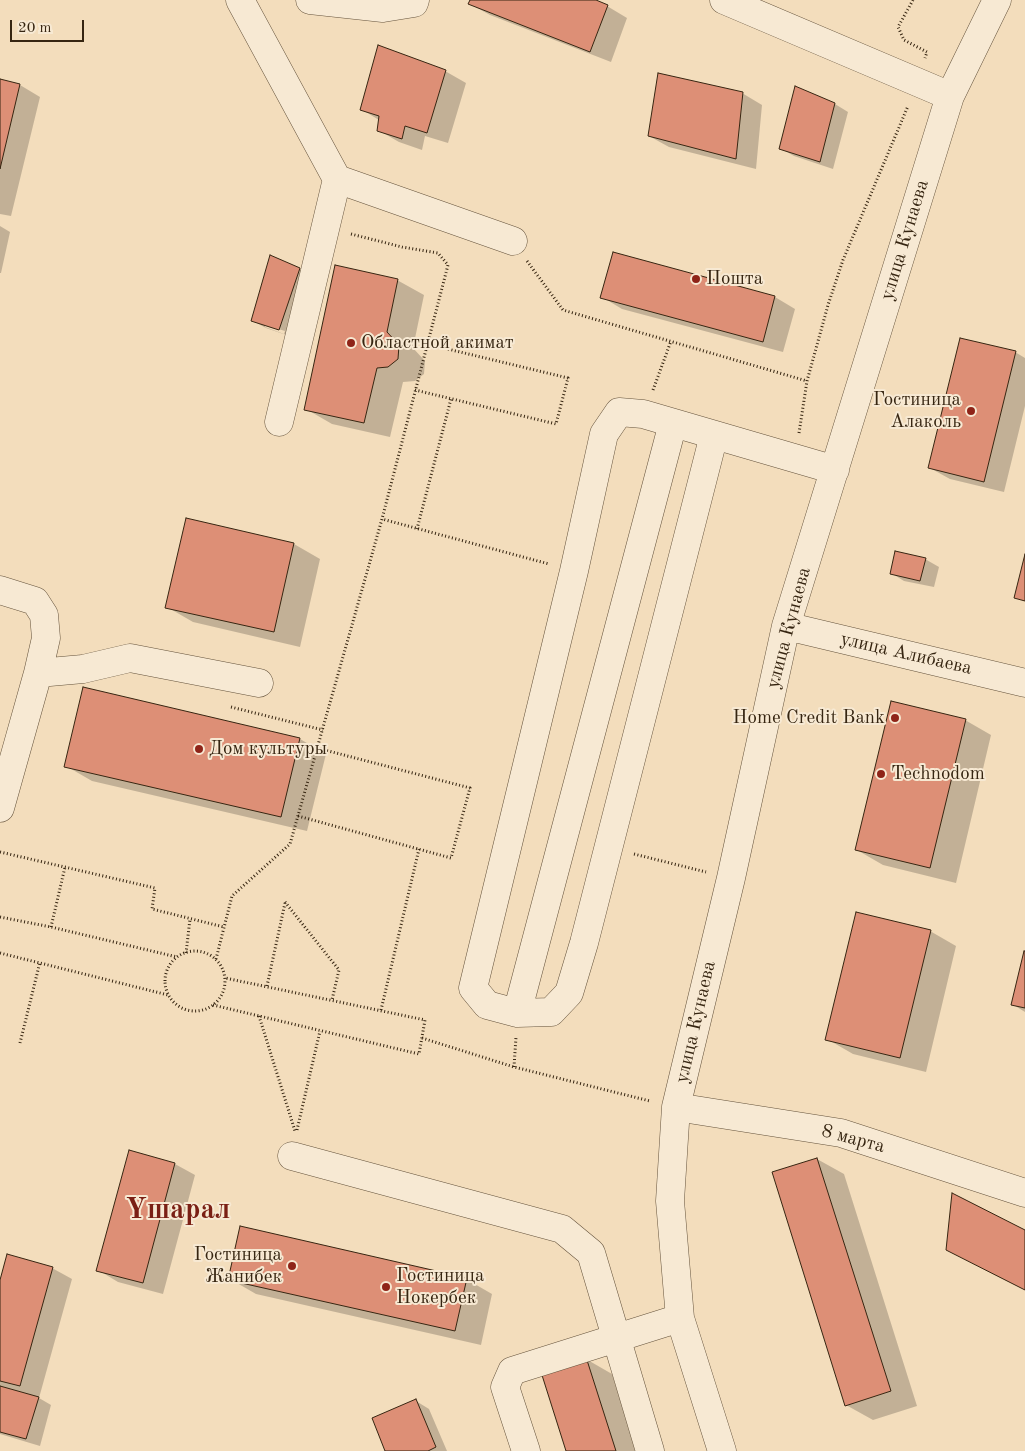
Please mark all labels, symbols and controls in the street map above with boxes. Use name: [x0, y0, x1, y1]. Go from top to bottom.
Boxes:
scale bar: [12, 10, 86, 42]
text: 20 m: [18, 21, 52, 36]
street label: улица Кунаева: [876, 177, 934, 303]
place label: Пошта: [706, 268, 763, 290]
marker: Пошта: [690, 273, 702, 285]
place label: Областной акимат: [361, 332, 514, 354]
marker: Областной акимат: [345, 337, 357, 349]
place label: Гостиница Алаколь: [873, 389, 961, 433]
marker: Гостиница Алаколь: [965, 405, 977, 417]
street label: улица Кунаева: [762, 565, 816, 691]
street label: улица Алибаева: [838, 628, 974, 680]
place label: Home Credit Bank: [733, 707, 885, 729]
marker: Home Credit Bank: [889, 712, 901, 724]
place label: Дом культуры: [209, 738, 327, 760]
marker: Дом культуры: [193, 743, 205, 755]
place label: Technodom: [891, 763, 985, 785]
marker: Technodom: [875, 768, 887, 780]
street label: улица Кунаева: [671, 959, 721, 1085]
street label: 8 марта: [819, 1120, 887, 1158]
district label: Үшарал: [126, 1193, 230, 1227]
place label: Гостиница Жанибек: [194, 1244, 282, 1288]
marker: Гостиница Жанибек: [286, 1260, 298, 1272]
place label: Гостиница Нокербек: [396, 1265, 484, 1309]
marker: Гостиница Нокербек: [380, 1281, 392, 1293]

